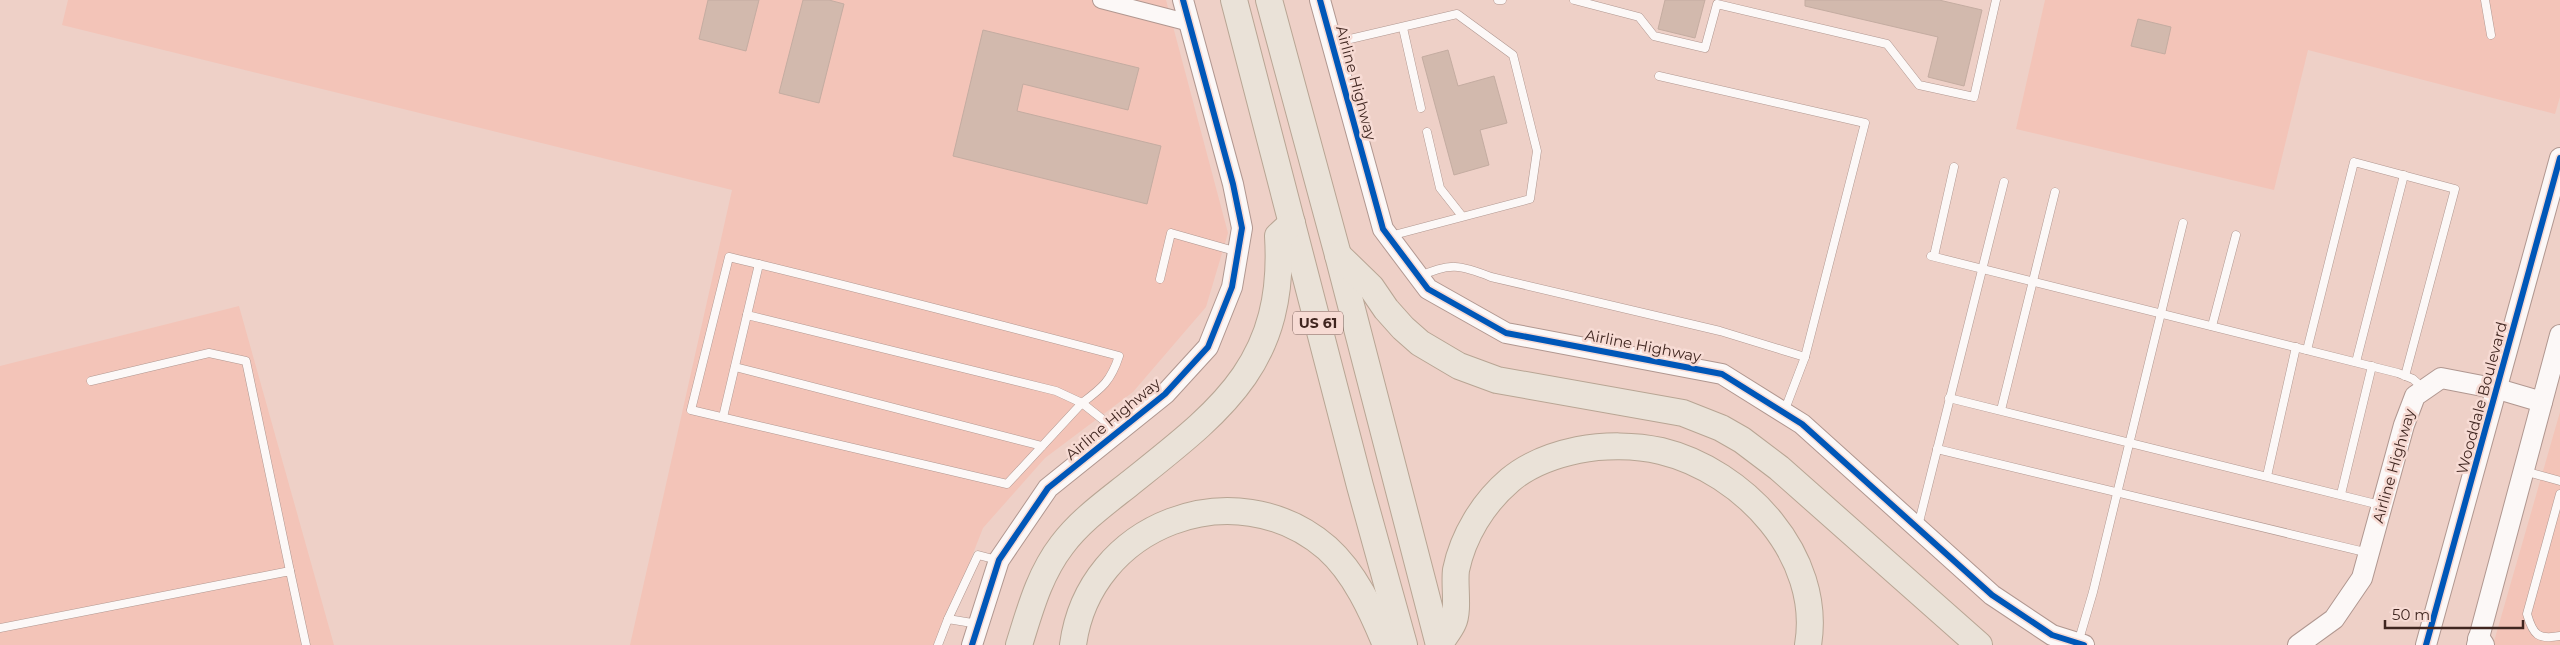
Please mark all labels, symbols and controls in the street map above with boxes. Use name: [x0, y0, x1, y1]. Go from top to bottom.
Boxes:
street label: Airline Highway: [1332, 23, 1381, 143]
road number: US 61: [1293, 312, 1343, 334]
street label: Wooddale Boulevard: [2452, 319, 2511, 476]
street label: Airline Highway: [1583, 325, 1704, 366]
street label: Airline Highway: [1061, 373, 1165, 464]
street label: Airline Highway: [2368, 406, 2419, 525]
scale bar: [2385, 598, 2522, 630]
text: 50 m: [2392, 605, 2430, 624]

